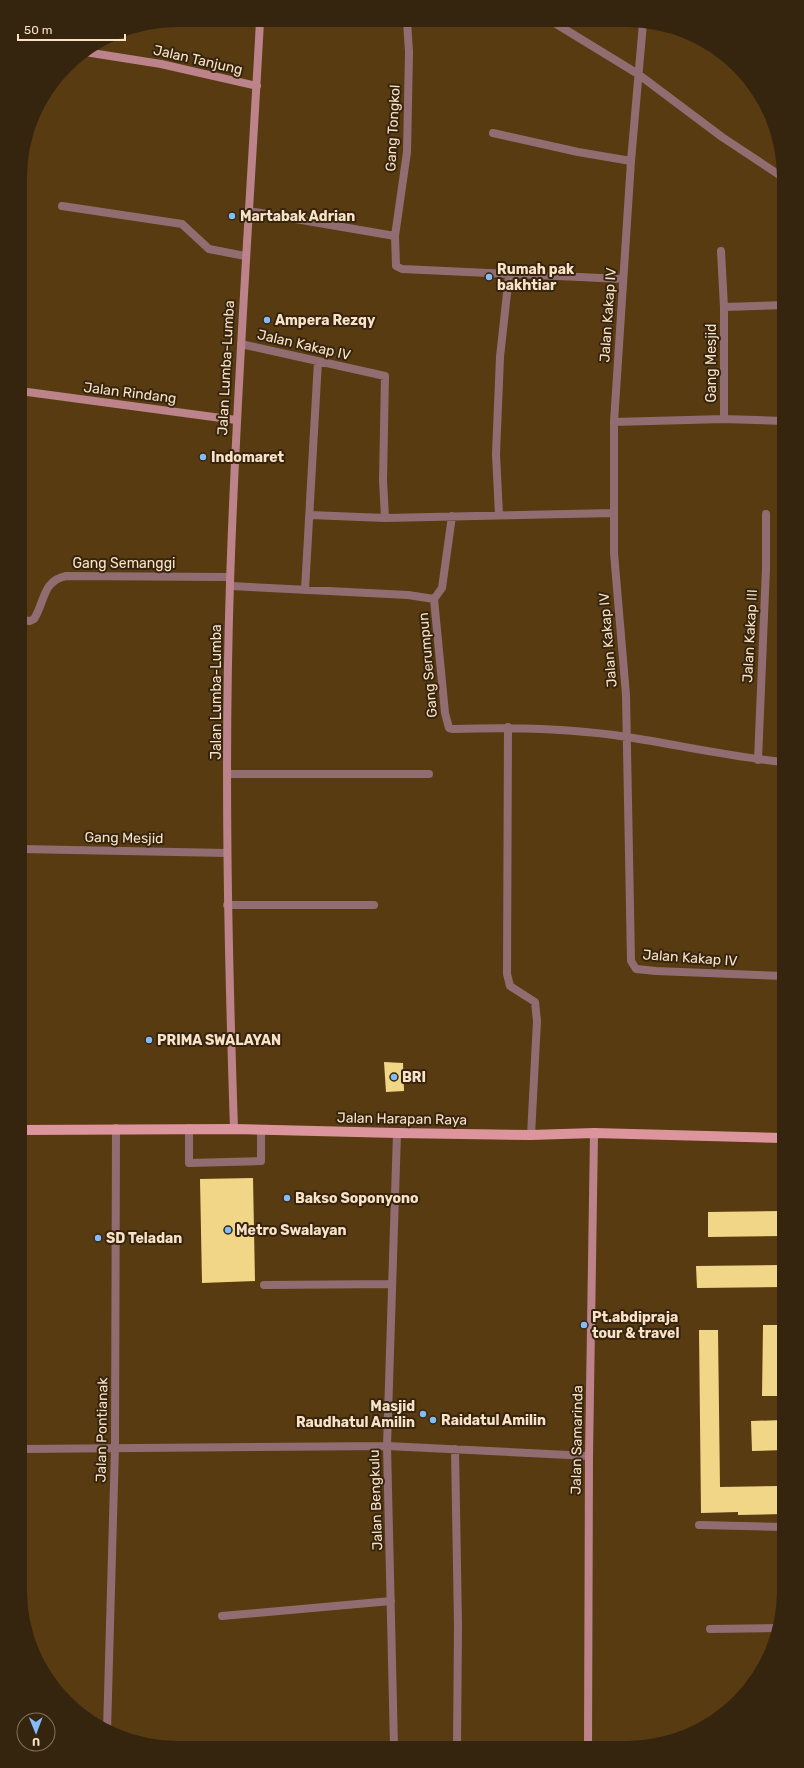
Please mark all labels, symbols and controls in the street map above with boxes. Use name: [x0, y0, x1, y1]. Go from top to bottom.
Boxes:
scale bar: [18, 16, 125, 42]
text: 50 m: [24, 23, 52, 37]
street label: Jalan Tanjung: [152, 41, 244, 79]
street label: Gang Tongkol: [382, 84, 404, 172]
place label: Martabak Adrian: [240, 208, 355, 225]
marker: Martabak Adrian: [227, 211, 237, 221]
place label: Rumah pak bakhtiar: [497, 261, 575, 294]
street label: Jalan Kakap IV: [596, 267, 620, 363]
marker: Rumah pak bakhtiar: [484, 272, 494, 282]
street label: Jalan Lumba-Lumba: [214, 300, 238, 436]
place label: Ampera Rezqy: [275, 312, 376, 329]
marker: Ampera Rezqy: [262, 315, 272, 325]
street label: Gang Mesjid: [703, 324, 720, 402]
street label: Jalan Kakap IV: [256, 326, 352, 364]
street label: Jalan Rindang: [83, 379, 177, 407]
place label: Indomaret: [211, 449, 285, 466]
marker: Indomaret: [198, 452, 208, 462]
street label: Gang Semanggi: [73, 555, 175, 572]
street label: Jalan Kakap III: [739, 589, 761, 683]
street label: Jalan Kakap IV: [595, 592, 621, 688]
street label: Gang Serumpun: [415, 612, 441, 718]
street label: Jalan Lumba-Lumba: [208, 624, 225, 760]
street label: Gang Mesjid: [84, 829, 164, 847]
street label: Jalan Kakap IV: [642, 946, 738, 970]
place label: PRIMA SWALAYAN: [157, 1032, 281, 1049]
marker: PRIMA SWALAYAN: [144, 1035, 154, 1045]
place label: BRI: [402, 1069, 426, 1086]
marker: BRI: [389, 1072, 399, 1082]
street label: Jalan Harapan Raya: [337, 1109, 467, 1129]
place label: Bakso Soponyono: [295, 1190, 419, 1207]
marker: Bakso Soponyono: [282, 1193, 292, 1203]
place label: Metro Swalayan: [236, 1222, 347, 1239]
marker: Metro Swalayan: [223, 1225, 233, 1235]
place label: SD Teladan: [106, 1230, 182, 1247]
marker: SD Teladan: [93, 1233, 103, 1243]
place label: Pt.abdipraja tour & travel: [592, 1309, 679, 1342]
marker: Pt.abdipraja tour & travel: [579, 1320, 589, 1330]
street label: Jalan Pontianak: [93, 1377, 111, 1483]
street label: Jalan Samarinda: [568, 1385, 586, 1495]
place label: Masjid Raudhatul Amilin: [296, 1398, 415, 1431]
marker: Masjid Raudhatul Amilin: [418, 1409, 428, 1419]
place label: Raidatul Amilin: [441, 1412, 546, 1429]
marker: Raidatul Amilin: [428, 1415, 438, 1425]
street label: Jalan Bengkulu: [366, 1449, 386, 1551]
north arrow: [16, 1712, 56, 1752]
text: U: [32, 1735, 40, 1748]

